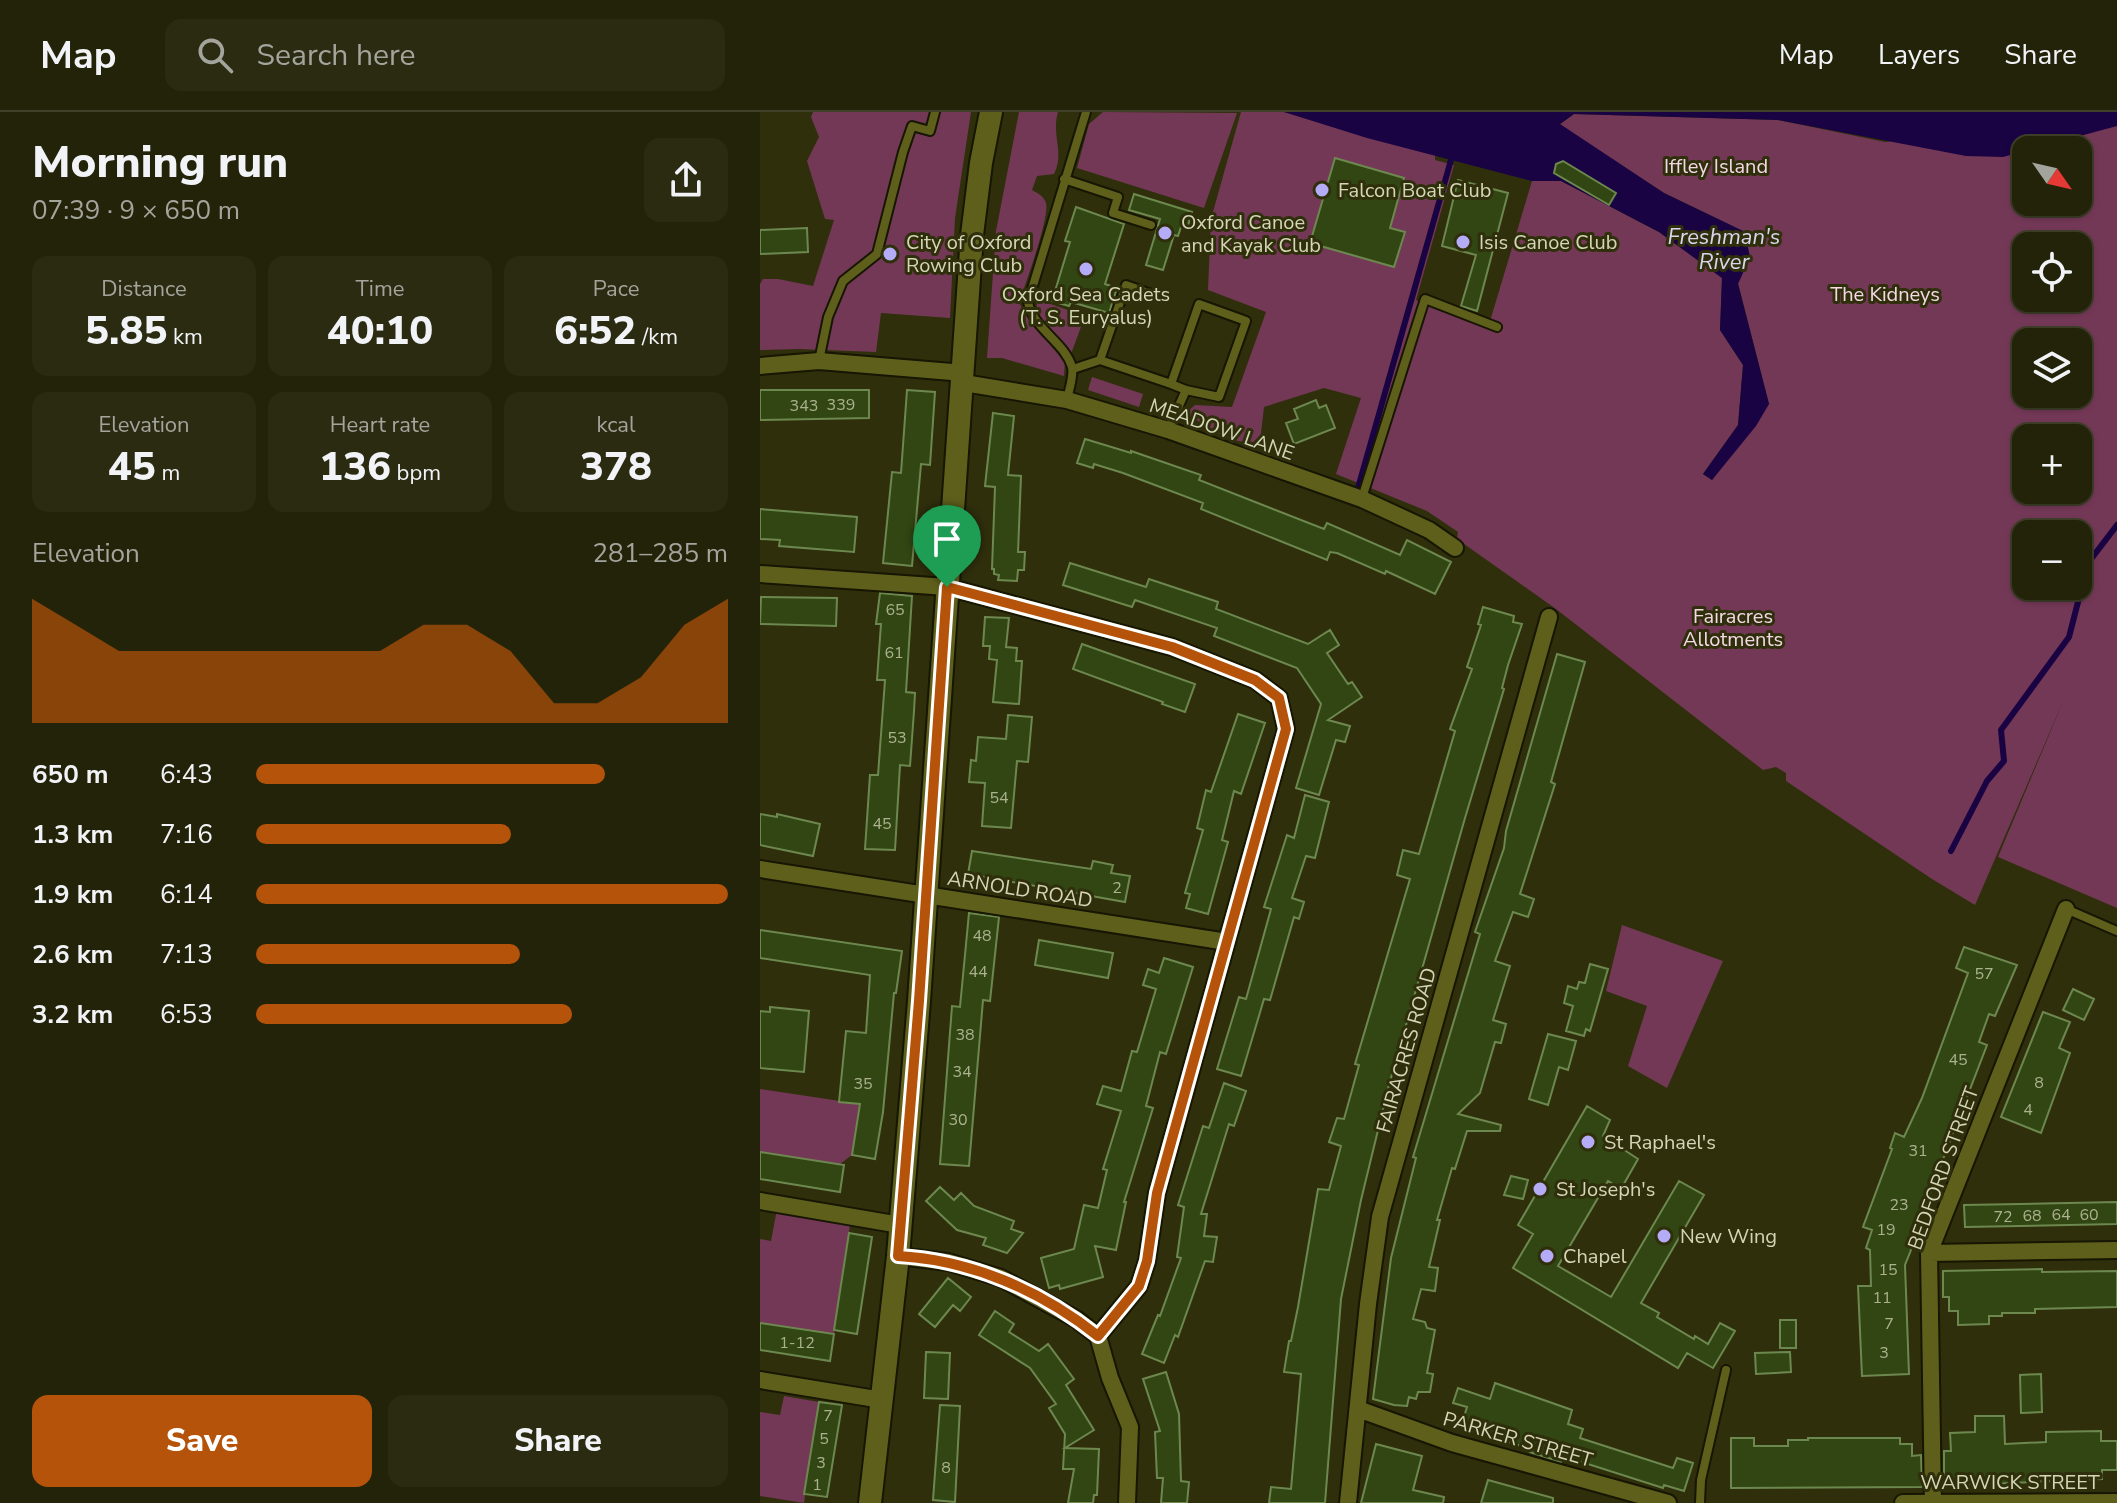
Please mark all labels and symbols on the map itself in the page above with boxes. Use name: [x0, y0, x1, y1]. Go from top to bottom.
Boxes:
north arrow: [2012, 136, 2092, 216]
park label: Iffley Island: [1664, 153, 1768, 180]
place label: Falcon Boat Club: [1338, 177, 1491, 204]
marker: Falcon Boat Club: [1313, 181, 1331, 199]
place label: Oxford Canoe and Kayak Club: [1181, 209, 1321, 259]
water label: Freshman's River: [1668, 222, 1780, 277]
marker: Oxford Canoe and Kayak Club: [1156, 224, 1174, 242]
place label: City of Oxford Rowing Club: [906, 229, 1032, 279]
place label: Isis Canoe Club: [1479, 229, 1617, 256]
marker: Isis Canoe Club: [1454, 233, 1472, 251]
marker: City of Oxford Rowing Club: [881, 245, 899, 263]
marker: Oxford Sea Cadets (T. S. Euryalus): [1077, 260, 1095, 278]
place label: Oxford Sea Cadets (T. S. Euryalus): [1002, 281, 1170, 331]
park label: The Kidneys: [1830, 281, 1940, 308]
street label: MEADOW LANE: [1146, 392, 1298, 467]
house number: 339: [827, 394, 855, 416]
house number: 343: [790, 395, 818, 417]
pin: [913, 505, 981, 587]
house number: 65: [885, 599, 905, 621]
park label: Fairacres Allotments: [1683, 603, 1783, 653]
house number: 61: [884, 642, 904, 664]
house number: 53: [887, 727, 907, 749]
house number: 54: [989, 787, 1009, 809]
house number: 45: [872, 813, 892, 835]
street label: ARNOLD ROAD: [945, 865, 1094, 914]
house number: 2: [1112, 877, 1122, 899]
house number: 48: [972, 925, 992, 947]
house number: 44: [968, 961, 988, 983]
house number: 57: [1974, 963, 1994, 985]
street label: FAIRACRES ROAD: [1370, 964, 1443, 1136]
house number: 38: [955, 1024, 975, 1046]
house number: 45: [1948, 1049, 1968, 1071]
house number: 34: [952, 1061, 972, 1083]
house number: 8: [2034, 1072, 2044, 1094]
house number: 35: [853, 1073, 873, 1095]
street label: BEDFORD STREET: [1901, 1083, 1986, 1254]
house number: 4: [2023, 1099, 2033, 1121]
house number: 30: [948, 1109, 968, 1131]
place label: St Raphael's: [1604, 1129, 1716, 1156]
marker: St Raphael's: [1579, 1133, 1597, 1151]
house number: 31: [1908, 1140, 1928, 1162]
place label: St Joseph's: [1556, 1176, 1655, 1203]
marker: St Joseph's: [1531, 1180, 1549, 1198]
house number: 23: [1889, 1194, 1909, 1216]
house number: 64: [2051, 1204, 2071, 1226]
house number: 60: [2079, 1204, 2099, 1226]
house number: 68: [2022, 1205, 2042, 1227]
house number: 72: [1993, 1206, 2013, 1228]
house number: 19: [1876, 1219, 1896, 1241]
place label: New Wing: [1680, 1223, 1777, 1250]
marker: New Wing: [1655, 1227, 1673, 1245]
place label: Chapel: [1563, 1243, 1627, 1270]
marker: Chapel: [1538, 1247, 1556, 1265]
house number: 15: [1878, 1259, 1898, 1281]
house number: 11: [1872, 1287, 1892, 1309]
house number: 7: [1884, 1313, 1894, 1335]
house number: 1-12: [779, 1332, 815, 1354]
house number: 3: [1879, 1342, 1889, 1364]
house number: 7: [823, 1405, 833, 1427]
street label: PARKER STREET: [1440, 1405, 1596, 1474]
house number: 5: [819, 1428, 829, 1450]
house number: 3: [816, 1452, 826, 1474]
house number: 8: [941, 1457, 951, 1479]
street label: WARWICK STREET: [1920, 1469, 2100, 1496]
house number: 1: [812, 1474, 822, 1496]

